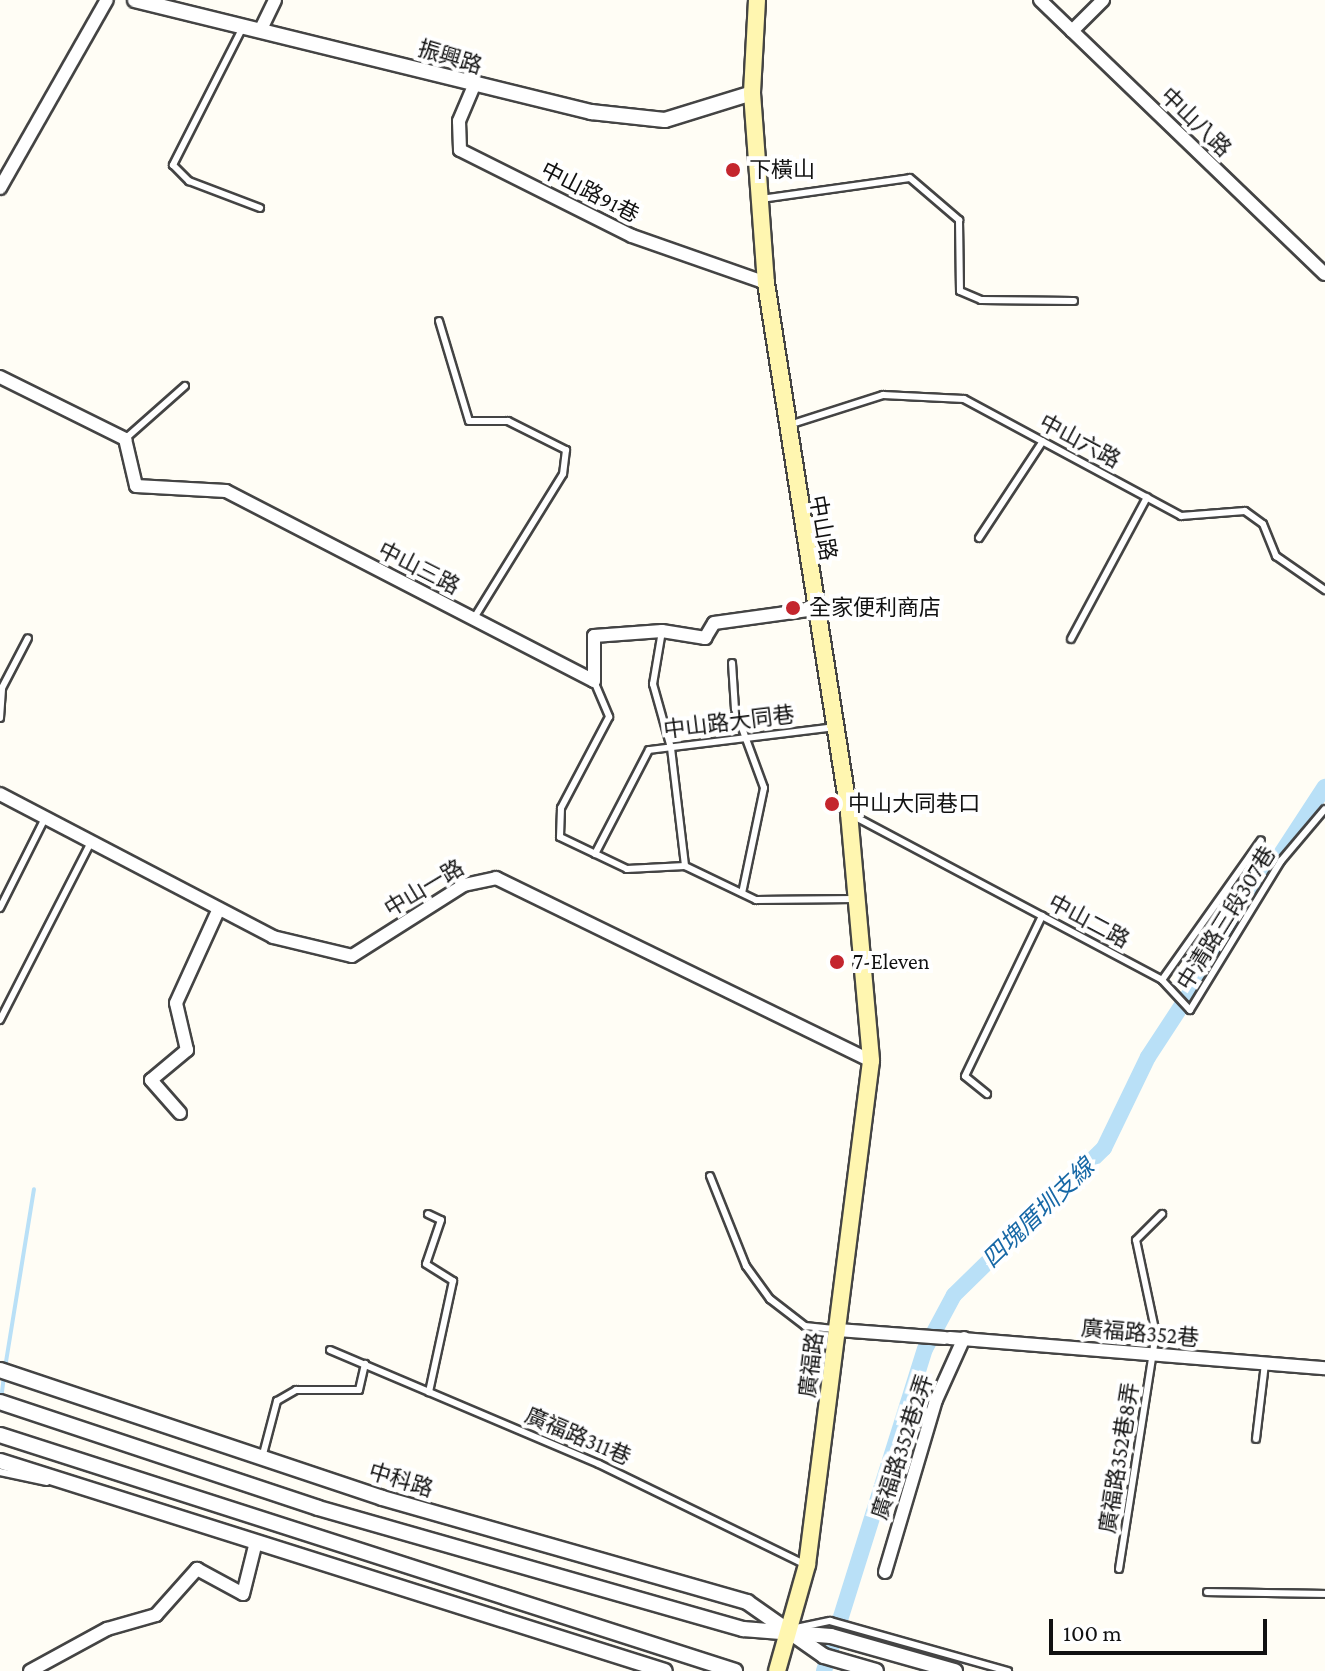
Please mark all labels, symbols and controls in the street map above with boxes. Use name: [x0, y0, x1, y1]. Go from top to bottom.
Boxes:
street label: 振興路: [415, 35, 485, 79]
street label: 中山八路: [1155, 82, 1237, 162]
street label: 中山路91巷: [537, 156, 643, 228]
place label: 下橫山: [749, 157, 815, 183]
marker: 下橫山: [724, 161, 742, 179]
street label: 中山六路: [1035, 409, 1125, 473]
street label: 中山路: [804, 493, 842, 563]
street label: 中山三路: [374, 536, 464, 600]
place label: 全家便利商店: [809, 595, 941, 621]
marker: 全家便利商店: [784, 599, 802, 617]
street label: 中山路大同巷: [662, 701, 796, 743]
place label: 中山大同巷口: [848, 791, 980, 817]
marker: 中山大同巷口: [823, 795, 841, 813]
street label: 中清路三段307巷: [1171, 841, 1281, 995]
street label: 中山一路: [379, 854, 469, 922]
street label: 中山二路: [1044, 889, 1134, 953]
place label: 7-Eleven: [853, 949, 930, 975]
marker: 7-Eleven: [828, 953, 846, 971]
water label: 四塊厝圳支線: [976, 1153, 1100, 1273]
street label: 廣福路352巷: [1080, 1315, 1200, 1351]
street label: 廣福路: [794, 1331, 828, 1399]
street label: 廣福路352巷2弄: [866, 1371, 938, 1523]
street label: 廣福路352巷8弄: [1094, 1381, 1144, 1535]
street label: 廣福路311巷: [521, 1402, 635, 1470]
street label: 中科路: [366, 1458, 436, 1502]
scale bar: [1053, 1603, 1271, 1653]
text: 100 m: [1063, 1619, 1122, 1646]

